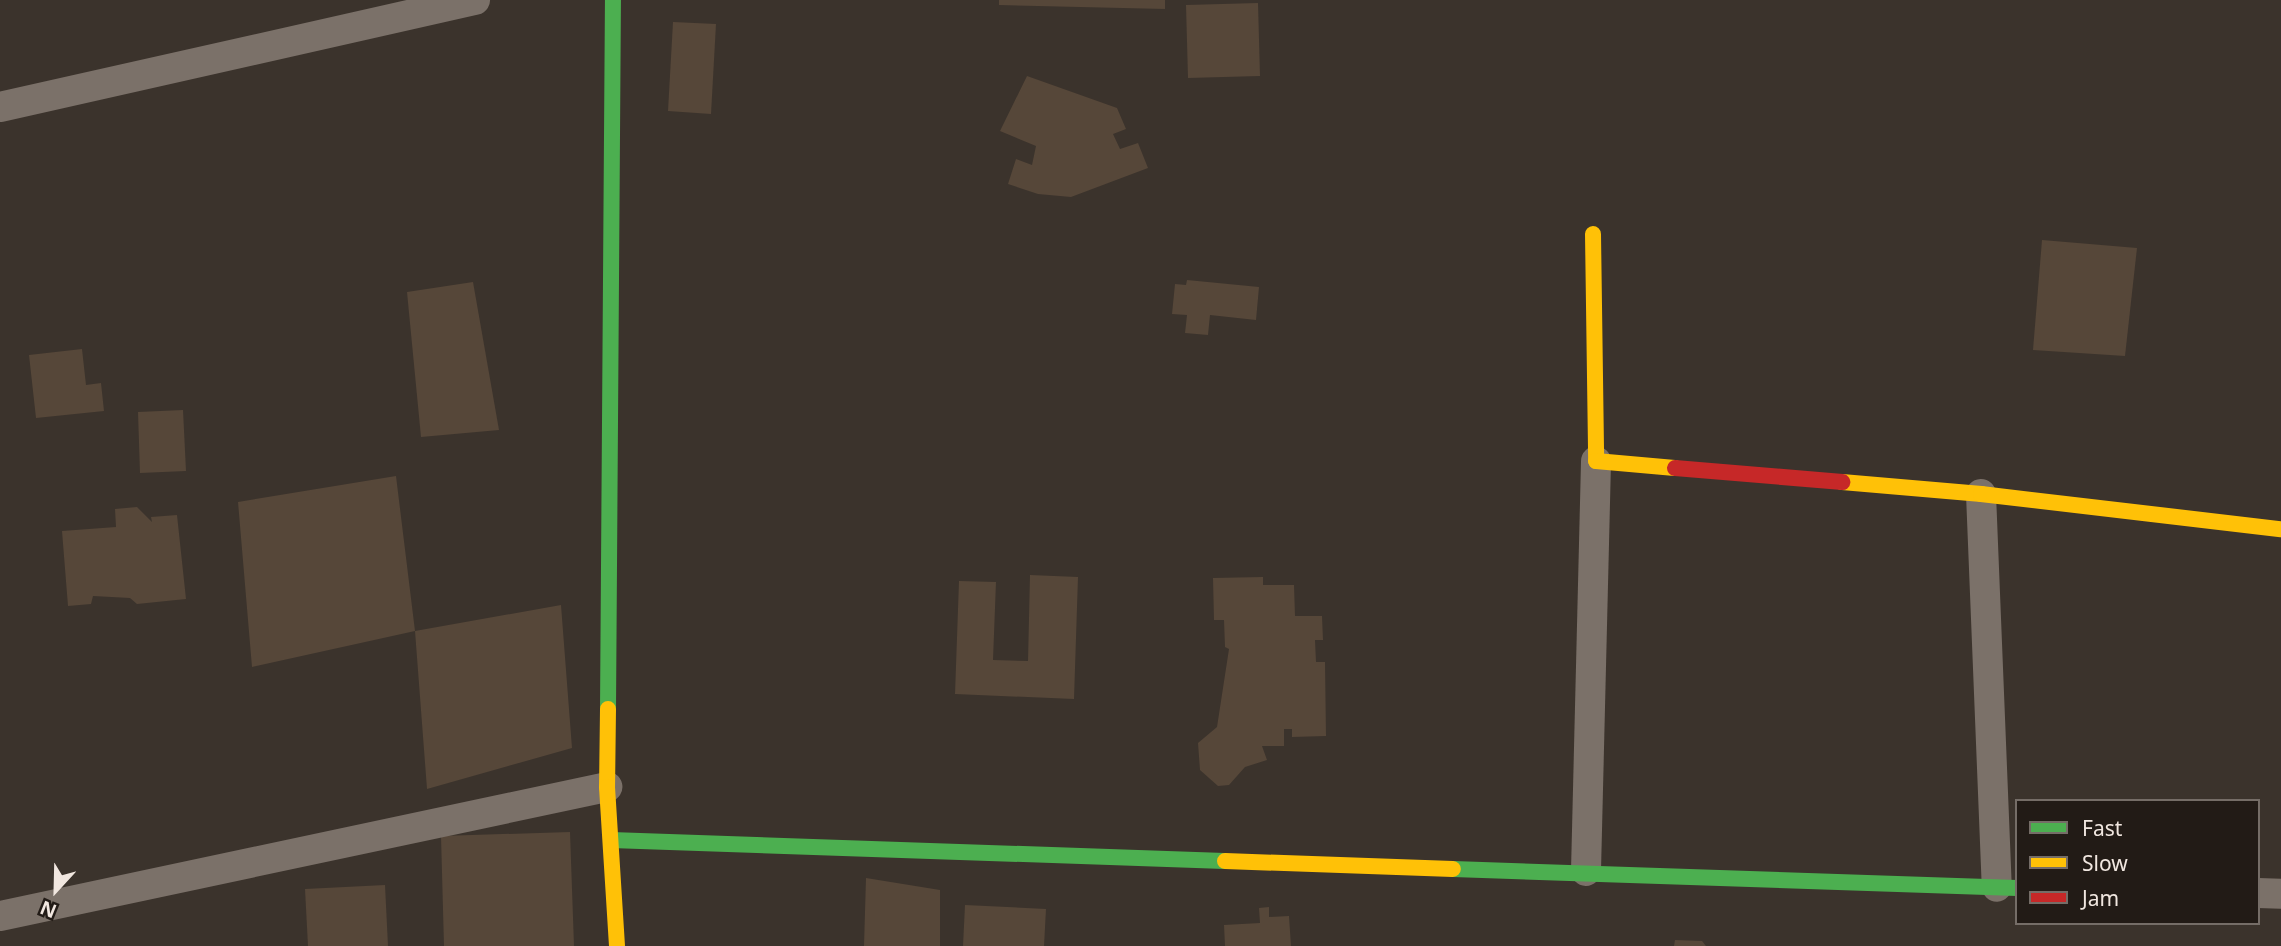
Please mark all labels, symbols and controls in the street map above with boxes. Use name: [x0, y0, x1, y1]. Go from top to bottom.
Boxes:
legend: [2015, 799, 2260, 925]
text: Fast: [2082, 814, 2122, 842]
text: Slow: [2082, 849, 2128, 877]
north arrow: [21, 855, 91, 925]
text: Jam: [2082, 884, 2119, 912]
text: N: [36, 895, 60, 924]

